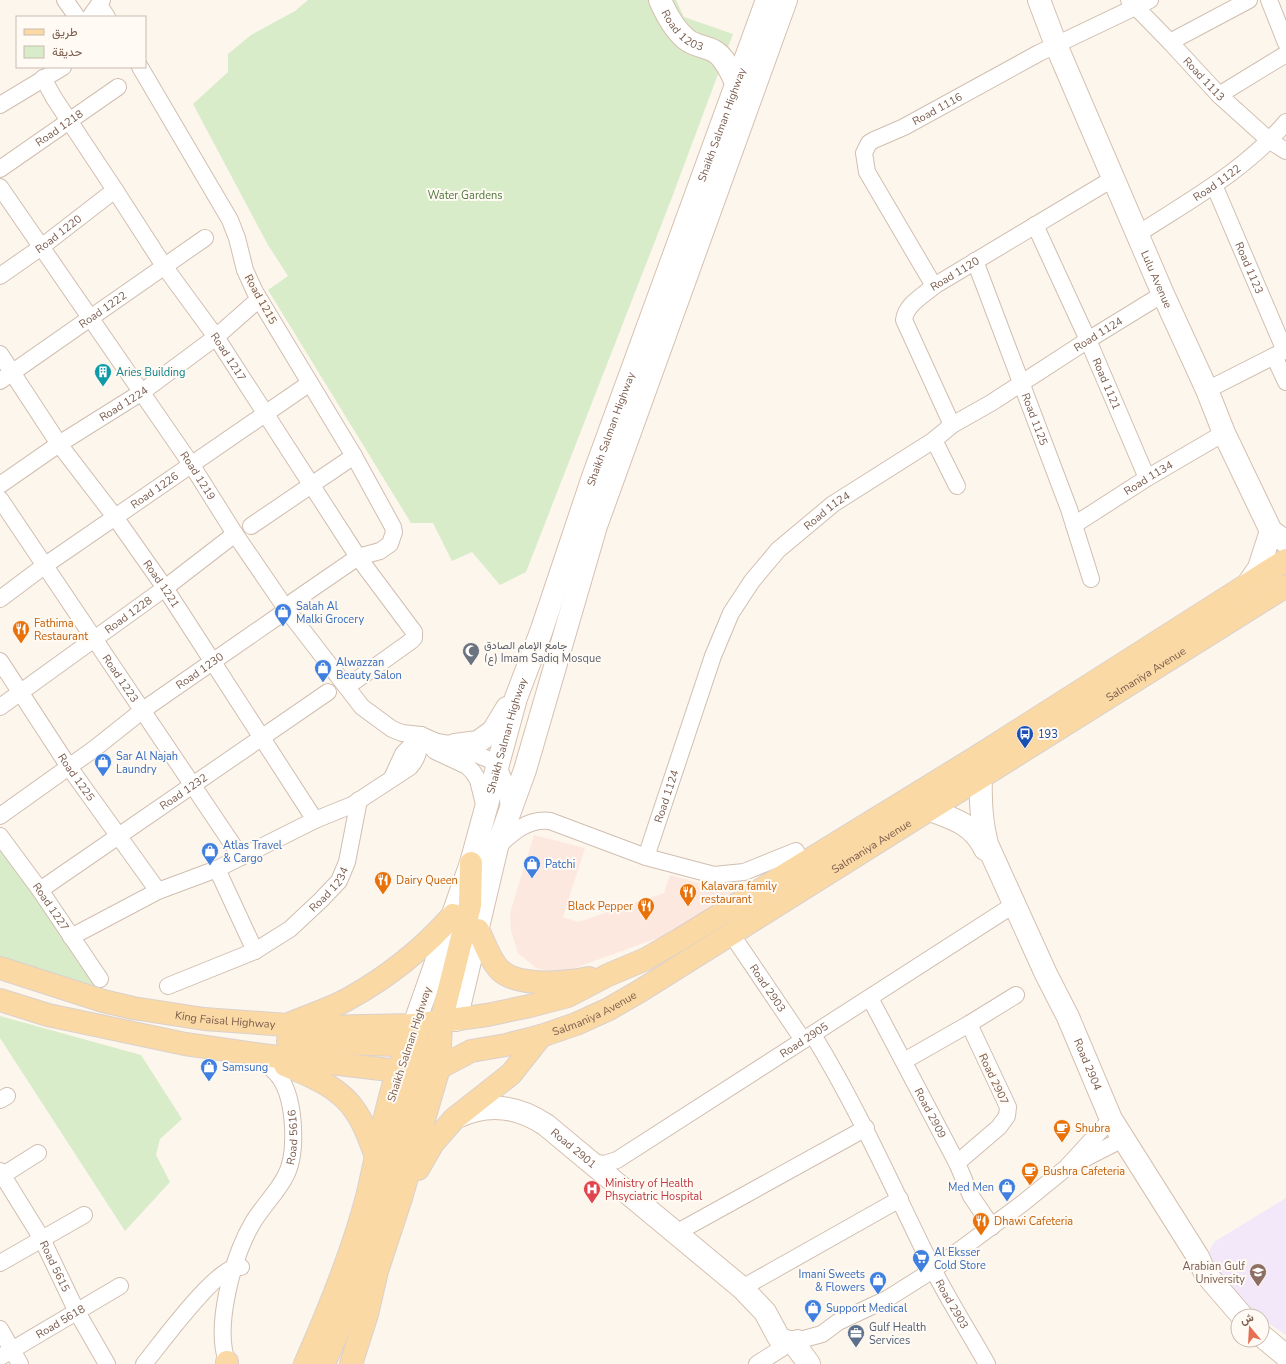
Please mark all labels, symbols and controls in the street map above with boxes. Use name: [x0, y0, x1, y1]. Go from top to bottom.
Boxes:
street label: Road 1203: [658, 7, 705, 55]
legend: [16, 16, 146, 68]
text: طريق: [52, 24, 78, 40]
text: حديقة: [52, 44, 82, 60]
street label: Road 1113: [1180, 54, 1228, 105]
street label: Shaikh Salman Highway: [694, 65, 750, 184]
street label: Road 1116: [910, 89, 965, 129]
street label: Road 1218: [33, 106, 87, 150]
street label: Road 1122: [1190, 161, 1244, 205]
park label: Water Gardens: [427, 188, 503, 203]
street label: Road 1220: [32, 211, 85, 257]
street label: Road 1123: [1231, 240, 1267, 296]
street label: Lulu Avenue: [1137, 248, 1176, 311]
street label: Road 1120: [927, 253, 983, 295]
street label: Road 1215: [241, 272, 281, 327]
street label: Road 1222: [76, 288, 130, 332]
street label: Road 1124: [1071, 313, 1126, 355]
street label: Road 1217: [207, 330, 249, 384]
street label: Road 1121: [1088, 356, 1124, 412]
building icon: Aries Building: [93, 362, 113, 387]
place label: Aries Building: [116, 365, 186, 380]
street label: Shaikh Salman Highway: [583, 370, 639, 488]
street label: Road 1224: [97, 383, 152, 425]
street label: Road 1125: [1018, 391, 1051, 448]
street label: Road 1219: [177, 449, 219, 503]
street label: Road 1134: [1121, 457, 1176, 499]
street label: Road 1226: [128, 469, 182, 512]
street label: Road 1124: [801, 488, 853, 533]
street label: Road 1221: [140, 557, 183, 611]
street label: Road 1228: [102, 593, 155, 637]
place label: Salah Al Malki Grocery: [296, 599, 364, 627]
shop icon: Salah Al Malki Grocery: [273, 602, 293, 627]
place label: Fathima Restaurant: [34, 616, 88, 644]
restaurant icon: Fathima Restaurant: [11, 619, 31, 644]
place label: جامع الإمام الصادق (ع) Imam Sadiq Mosque: [484, 638, 601, 666]
mosque icon: جامع الإمام الصادق (ع) Imam Sadiq Mosque: [461, 641, 481, 666]
street label: Salmaniya Avenue: [1103, 644, 1189, 705]
street label: Road 1230: [173, 649, 227, 693]
street label: Road 1223: [99, 652, 142, 705]
place label: Alwazzan Beauty Salon: [336, 655, 402, 683]
shop icon: Alwazzan Beauty Salon: [313, 658, 333, 683]
street label: Shaikh Salman Highway: [483, 675, 531, 796]
bus stop icon: 193: [1015, 724, 1035, 749]
place label: 193: [1038, 727, 1058, 742]
place label: Sar Al Najah Laundry: [116, 749, 178, 777]
street label: Road 1225: [54, 751, 98, 804]
shop icon: Sar Al Najah Laundry: [93, 752, 113, 777]
street label: Road 1124: [651, 768, 683, 825]
street label: Road 1232: [157, 770, 211, 814]
street label: Salmaniya Avenue: [829, 816, 914, 877]
place label: Atlas Travel & Cargo: [223, 838, 283, 866]
shop icon: Atlas Travel & Cargo: [200, 841, 220, 866]
shop icon: Patchi: [522, 854, 542, 879]
place label: Patchi: [545, 857, 575, 872]
street label: Road 1234: [306, 864, 352, 915]
restaurant icon: Dairy Queen: [373, 870, 393, 895]
place label: Dairy Queen: [396, 873, 458, 888]
place label: Kalavara family restaurant: [701, 879, 777, 907]
street label: Road 1227: [29, 880, 72, 934]
restaurant icon: Kalavara family restaurant: [678, 882, 698, 907]
restaurant icon: Black Pepper: [636, 896, 656, 921]
place label: Black Pepper: [568, 899, 633, 914]
street label: Road 2903: [746, 961, 789, 1015]
street label: Shaikh Salman Highway: [384, 984, 435, 1104]
street label: Salmaniya Avenue: [550, 988, 640, 1040]
street label: King Faisal Highway: [174, 1008, 276, 1032]
street label: Road 2905: [777, 1019, 832, 1061]
street label: Road 2904: [1070, 1036, 1105, 1093]
street label: Road 2907: [975, 1051, 1012, 1107]
shop icon: Samsung: [199, 1057, 219, 1082]
place label: Samsung: [222, 1060, 268, 1075]
street label: Road 2909: [911, 1085, 950, 1141]
street label: Road 5616: [283, 1108, 301, 1166]
cafe icon: Shubra: [1052, 1118, 1072, 1143]
place label: Shubra: [1075, 1121, 1110, 1136]
street label: Road 2901: [547, 1125, 599, 1172]
cafe icon: Bushra Cafeteria: [1020, 1161, 1040, 1186]
place label: Bushra Cafeteria: [1043, 1164, 1125, 1179]
place label: Ministry of Health Phsyciatric Hospital: [605, 1176, 703, 1204]
shop icon: Med Men: [997, 1177, 1017, 1202]
hospital icon: Ministry of Health Phsyciatric Hospital: [582, 1179, 602, 1204]
place label: Med Men: [948, 1180, 994, 1195]
restaurant icon: Dhawi Cafeteria: [971, 1211, 991, 1236]
place label: Dhawi Cafeteria: [994, 1214, 1073, 1229]
street label: Road 5615: [36, 1238, 73, 1295]
place label: Al Eksser Cold Store: [934, 1245, 986, 1273]
supermarket icon: Al Eksser Cold Store: [911, 1248, 931, 1273]
place label: Arabian Gulf University: [1182, 1259, 1245, 1287]
school or university icon: Arabian Gulf University: [1248, 1262, 1268, 1287]
place label: Imani Sweets & Flowers: [799, 1267, 865, 1295]
shop icon: Imani Sweets & Flowers: [868, 1270, 888, 1295]
street label: Road 2903: [932, 1277, 972, 1332]
shop icon: Support Medical: [803, 1298, 823, 1323]
street label: Road 5618: [33, 1301, 88, 1342]
place label: Support Medical: [826, 1301, 908, 1316]
north arrow: [1230, 1308, 1270, 1348]
text: ش: [1238, 1310, 1256, 1328]
place label: Gulf Health Services: [869, 1320, 926, 1348]
office icon: Gulf Health Services: [846, 1323, 866, 1348]

